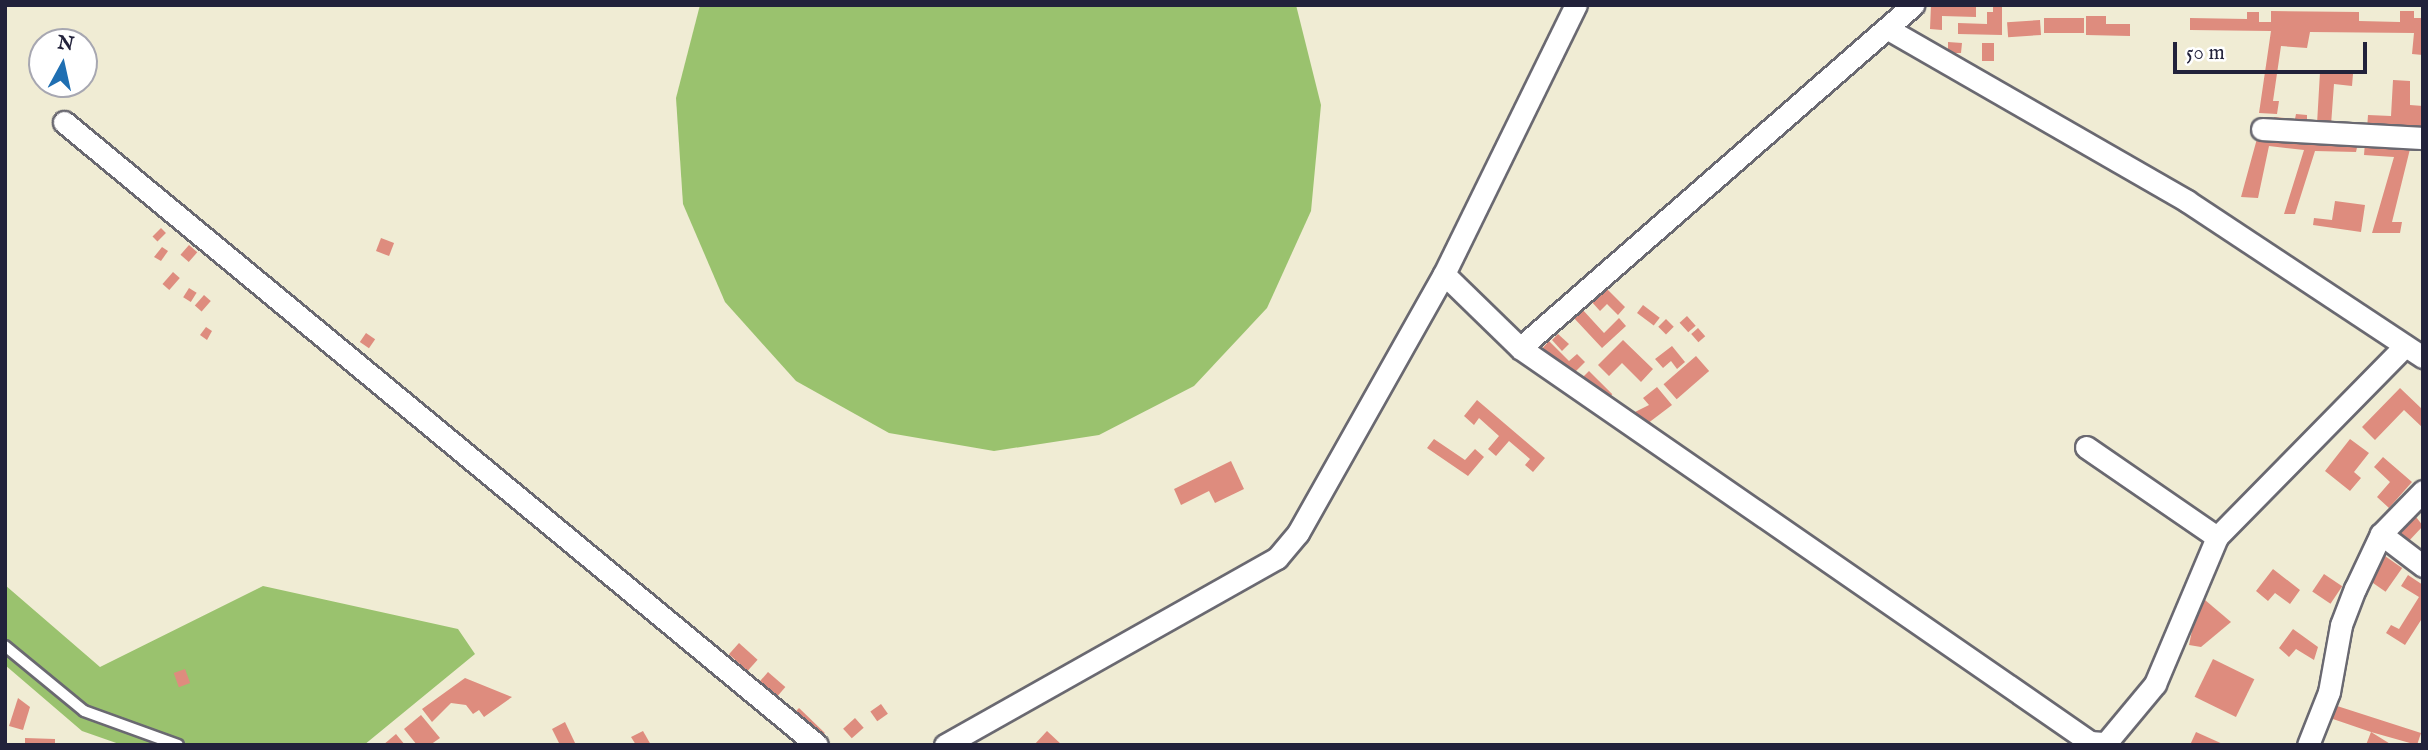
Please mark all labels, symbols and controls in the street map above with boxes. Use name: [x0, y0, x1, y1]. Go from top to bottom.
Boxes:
north arrow: [28, 28, 98, 98]
scale bar: [2176, 28, 2370, 72]
text: N: [56, 31, 75, 57]
text: 50 m: [2186, 40, 2225, 67]

